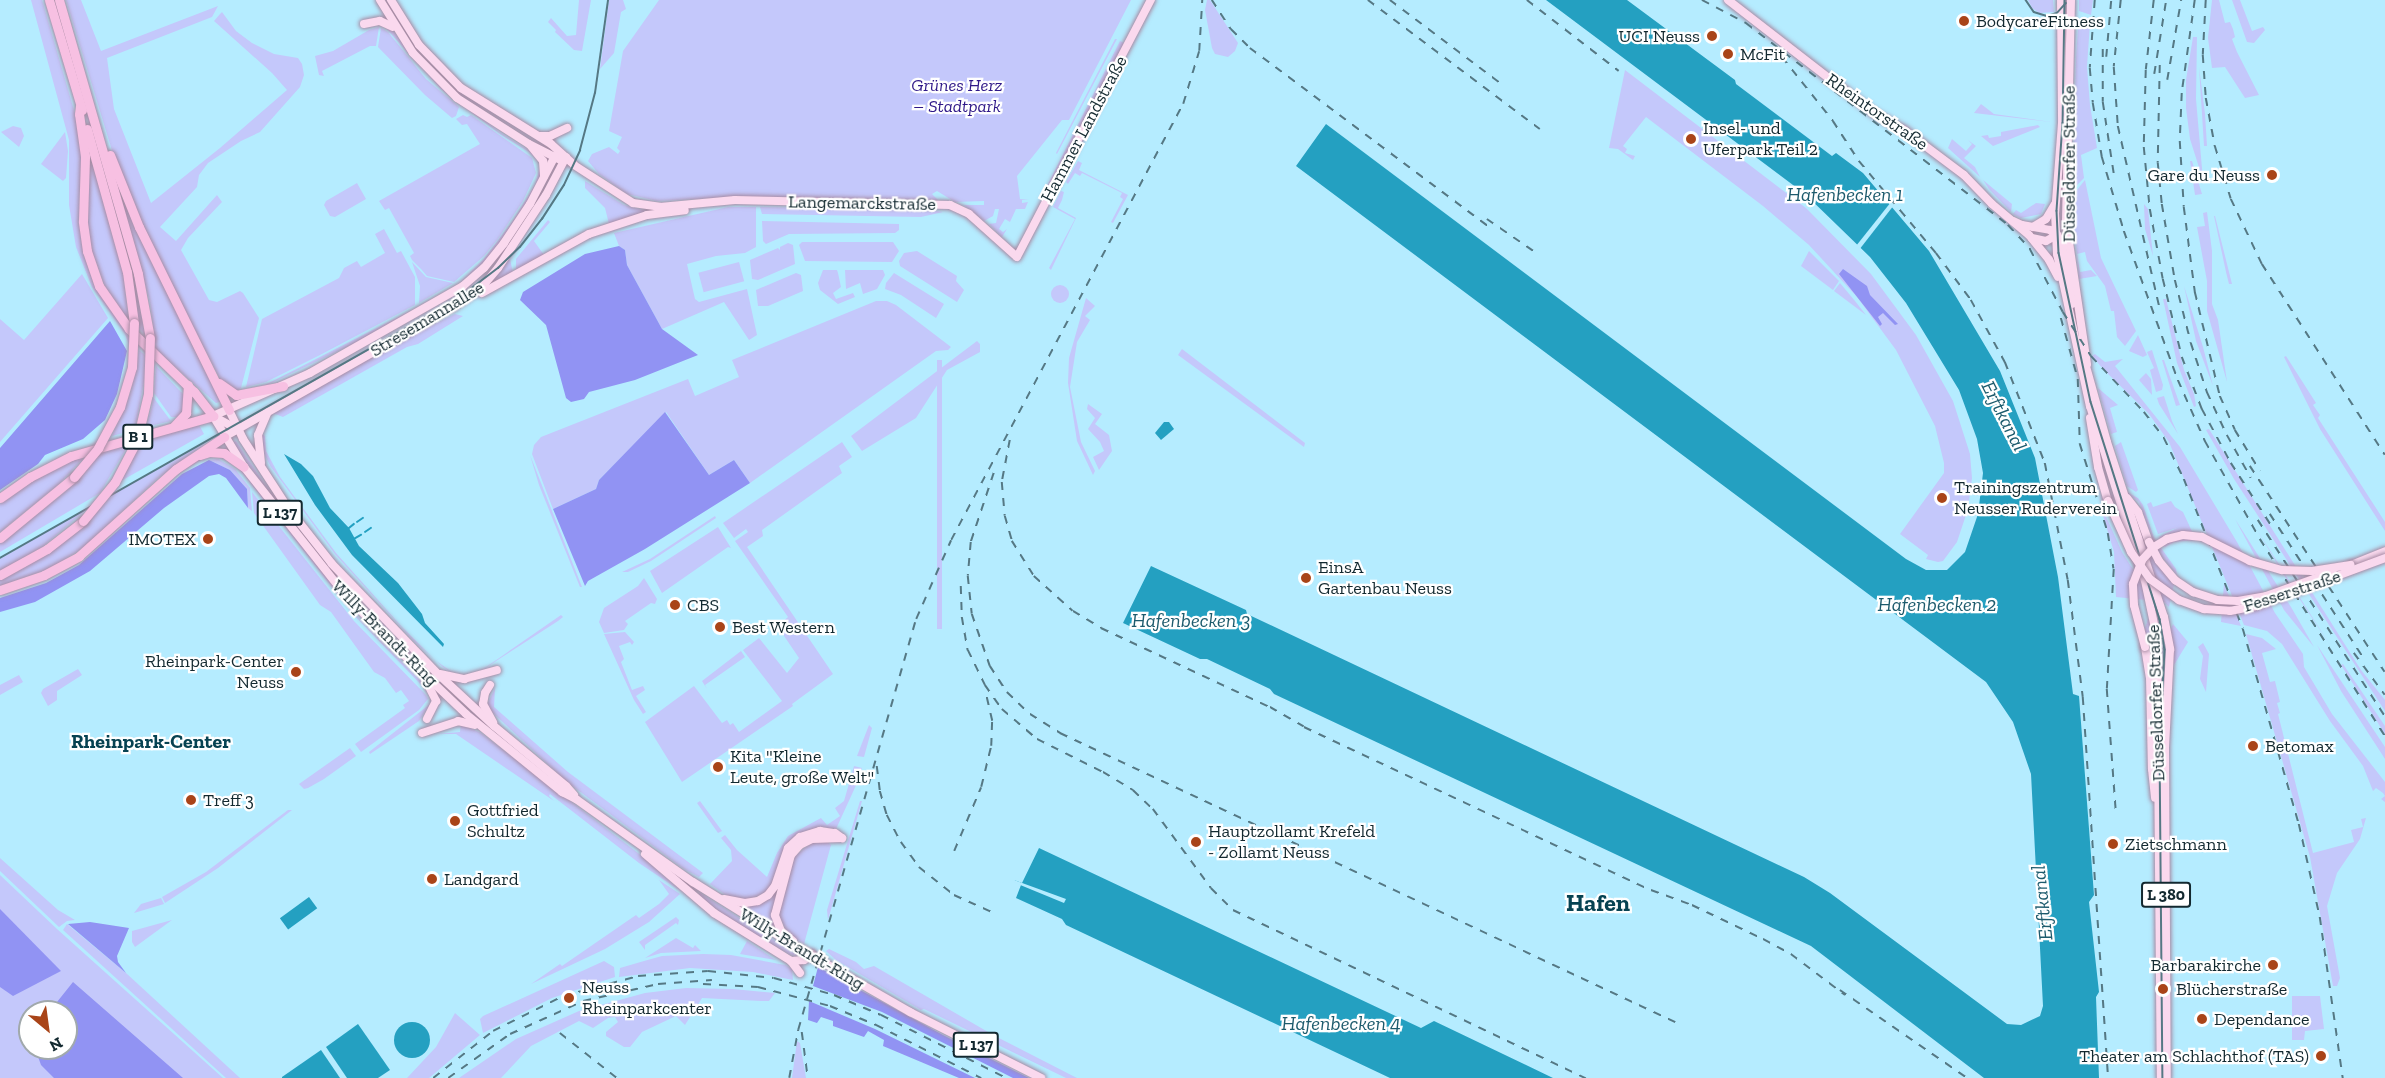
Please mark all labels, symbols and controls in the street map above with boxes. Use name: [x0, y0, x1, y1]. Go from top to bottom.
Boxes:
place label: BodycareFitness: [1976, 10, 2104, 32]
marker: BodycareFitness: [1957, 14, 1971, 28]
place label: UCI Neuss: [1618, 25, 1700, 47]
marker: UCI Neuss: [1705, 29, 1719, 43]
place label: McFit: [1740, 43, 1785, 65]
marker: McFit: [1721, 47, 1735, 61]
street label: Hammer Landstraße: [1036, 52, 1132, 206]
street label: Rheintorstraße: [1822, 69, 1932, 155]
park label: Grünes Herz – Stadtpark: [911, 75, 1003, 118]
street label: Düsseldorfer Straße: [2058, 86, 2080, 242]
place label: Insel- und Uferpark Teil 2: [1703, 118, 1818, 160]
marker: Insel- und Uferpark Teil 2: [1684, 132, 1698, 146]
place label: Gare du Neuss: [2147, 164, 2260, 186]
marker: Gare du Neuss: [2265, 168, 2279, 182]
water label: Hafenbecken 1: [1787, 182, 1903, 206]
street label: Langemarckstraße: [788, 191, 936, 215]
street label: Stresemannallee: [366, 277, 488, 361]
water label: Erftkanal: [1976, 377, 2032, 455]
road number: B 1: [122, 424, 154, 450]
place label: Trainingszentrum Neusser Ruderverein: [1954, 477, 2117, 520]
marker: Trainingszentrum Neusser Ruderverein: [1935, 491, 1949, 505]
road number: L 137: [256, 500, 304, 526]
place label: IMOTEX: [128, 528, 196, 550]
marker: IMOTEX: [201, 532, 215, 546]
place label: EinsA Gartenbau Neuss: [1318, 557, 1452, 600]
street label: Fesserstraße: [2241, 565, 2343, 617]
marker: EinsA Gartenbau Neuss: [1299, 571, 1313, 585]
street label: Willy-Brandt-Ring: [327, 575, 443, 691]
water label: Hafenbecken 2: [1877, 592, 1997, 616]
place label: CBS: [687, 594, 719, 616]
marker: CBS: [668, 598, 682, 612]
water label: Hafenbecken 3: [1131, 608, 1251, 632]
place label: Best Western: [732, 616, 835, 638]
marker: Best Western: [713, 620, 727, 634]
street label: Düsseldorfer Straße: [2142, 624, 2170, 782]
place label: Rheinpark-Center Neuss: [145, 651, 284, 694]
marker: Rheinpark-Center Neuss: [289, 665, 303, 679]
district label: Rheinpark-Center: [71, 729, 231, 753]
place label: Betomax: [2265, 735, 2334, 757]
marker: Betomax: [2246, 739, 2260, 753]
place label: Kita "Kleine Leute, große Welt": [730, 746, 875, 789]
marker: Kita "Kleine Leute, große Welt": [711, 760, 725, 774]
place label: Treff 3: [203, 789, 254, 811]
marker: Treff 3: [184, 793, 198, 807]
place label: Gottfried Schultz: [467, 800, 539, 842]
marker: Gottfried Schultz: [448, 814, 462, 828]
place label: Hauptzollamt Krefeld - Zollamt Neuss: [1208, 821, 1375, 864]
place label: Zietschmann: [2125, 833, 2227, 855]
marker: Hauptzollamt Krefeld - Zollamt Neuss: [1189, 835, 1203, 849]
marker: Zietschmann: [2106, 837, 2120, 851]
water label: Erftkanal: [2026, 864, 2058, 942]
place label: Landgard: [444, 868, 519, 890]
marker: Landgard: [425, 872, 439, 886]
road number: L 380: [2140, 882, 2192, 908]
district label: Hafen: [1566, 889, 1630, 917]
street label: Willy-Brandt-Ring: [736, 903, 868, 995]
place label: Barbarakirche: [2150, 954, 2261, 976]
marker: Barbarakirche: [2266, 958, 2280, 972]
place label: Neuss Rheinparkcenter: [582, 977, 712, 1020]
place label: Blücherstraße: [2176, 978, 2287, 1000]
marker: Blücherstraße: [2154, 980, 2172, 998]
marker: Neuss Rheinparkcenter: [560, 989, 578, 1007]
north arrow: [18, 1000, 78, 1060]
place label: Dependance: [2214, 1008, 2309, 1030]
water label: Hafenbecken 4: [1281, 1011, 1401, 1035]
marker: Dependance: [2195, 1012, 2209, 1026]
road number: L 137: [952, 1032, 1000, 1058]
text: N: [46, 1033, 66, 1056]
place label: Theater am Schlachthof (TAS): [2079, 1045, 2309, 1067]
marker: Theater am Schlachthof (TAS): [2314, 1049, 2328, 1063]

